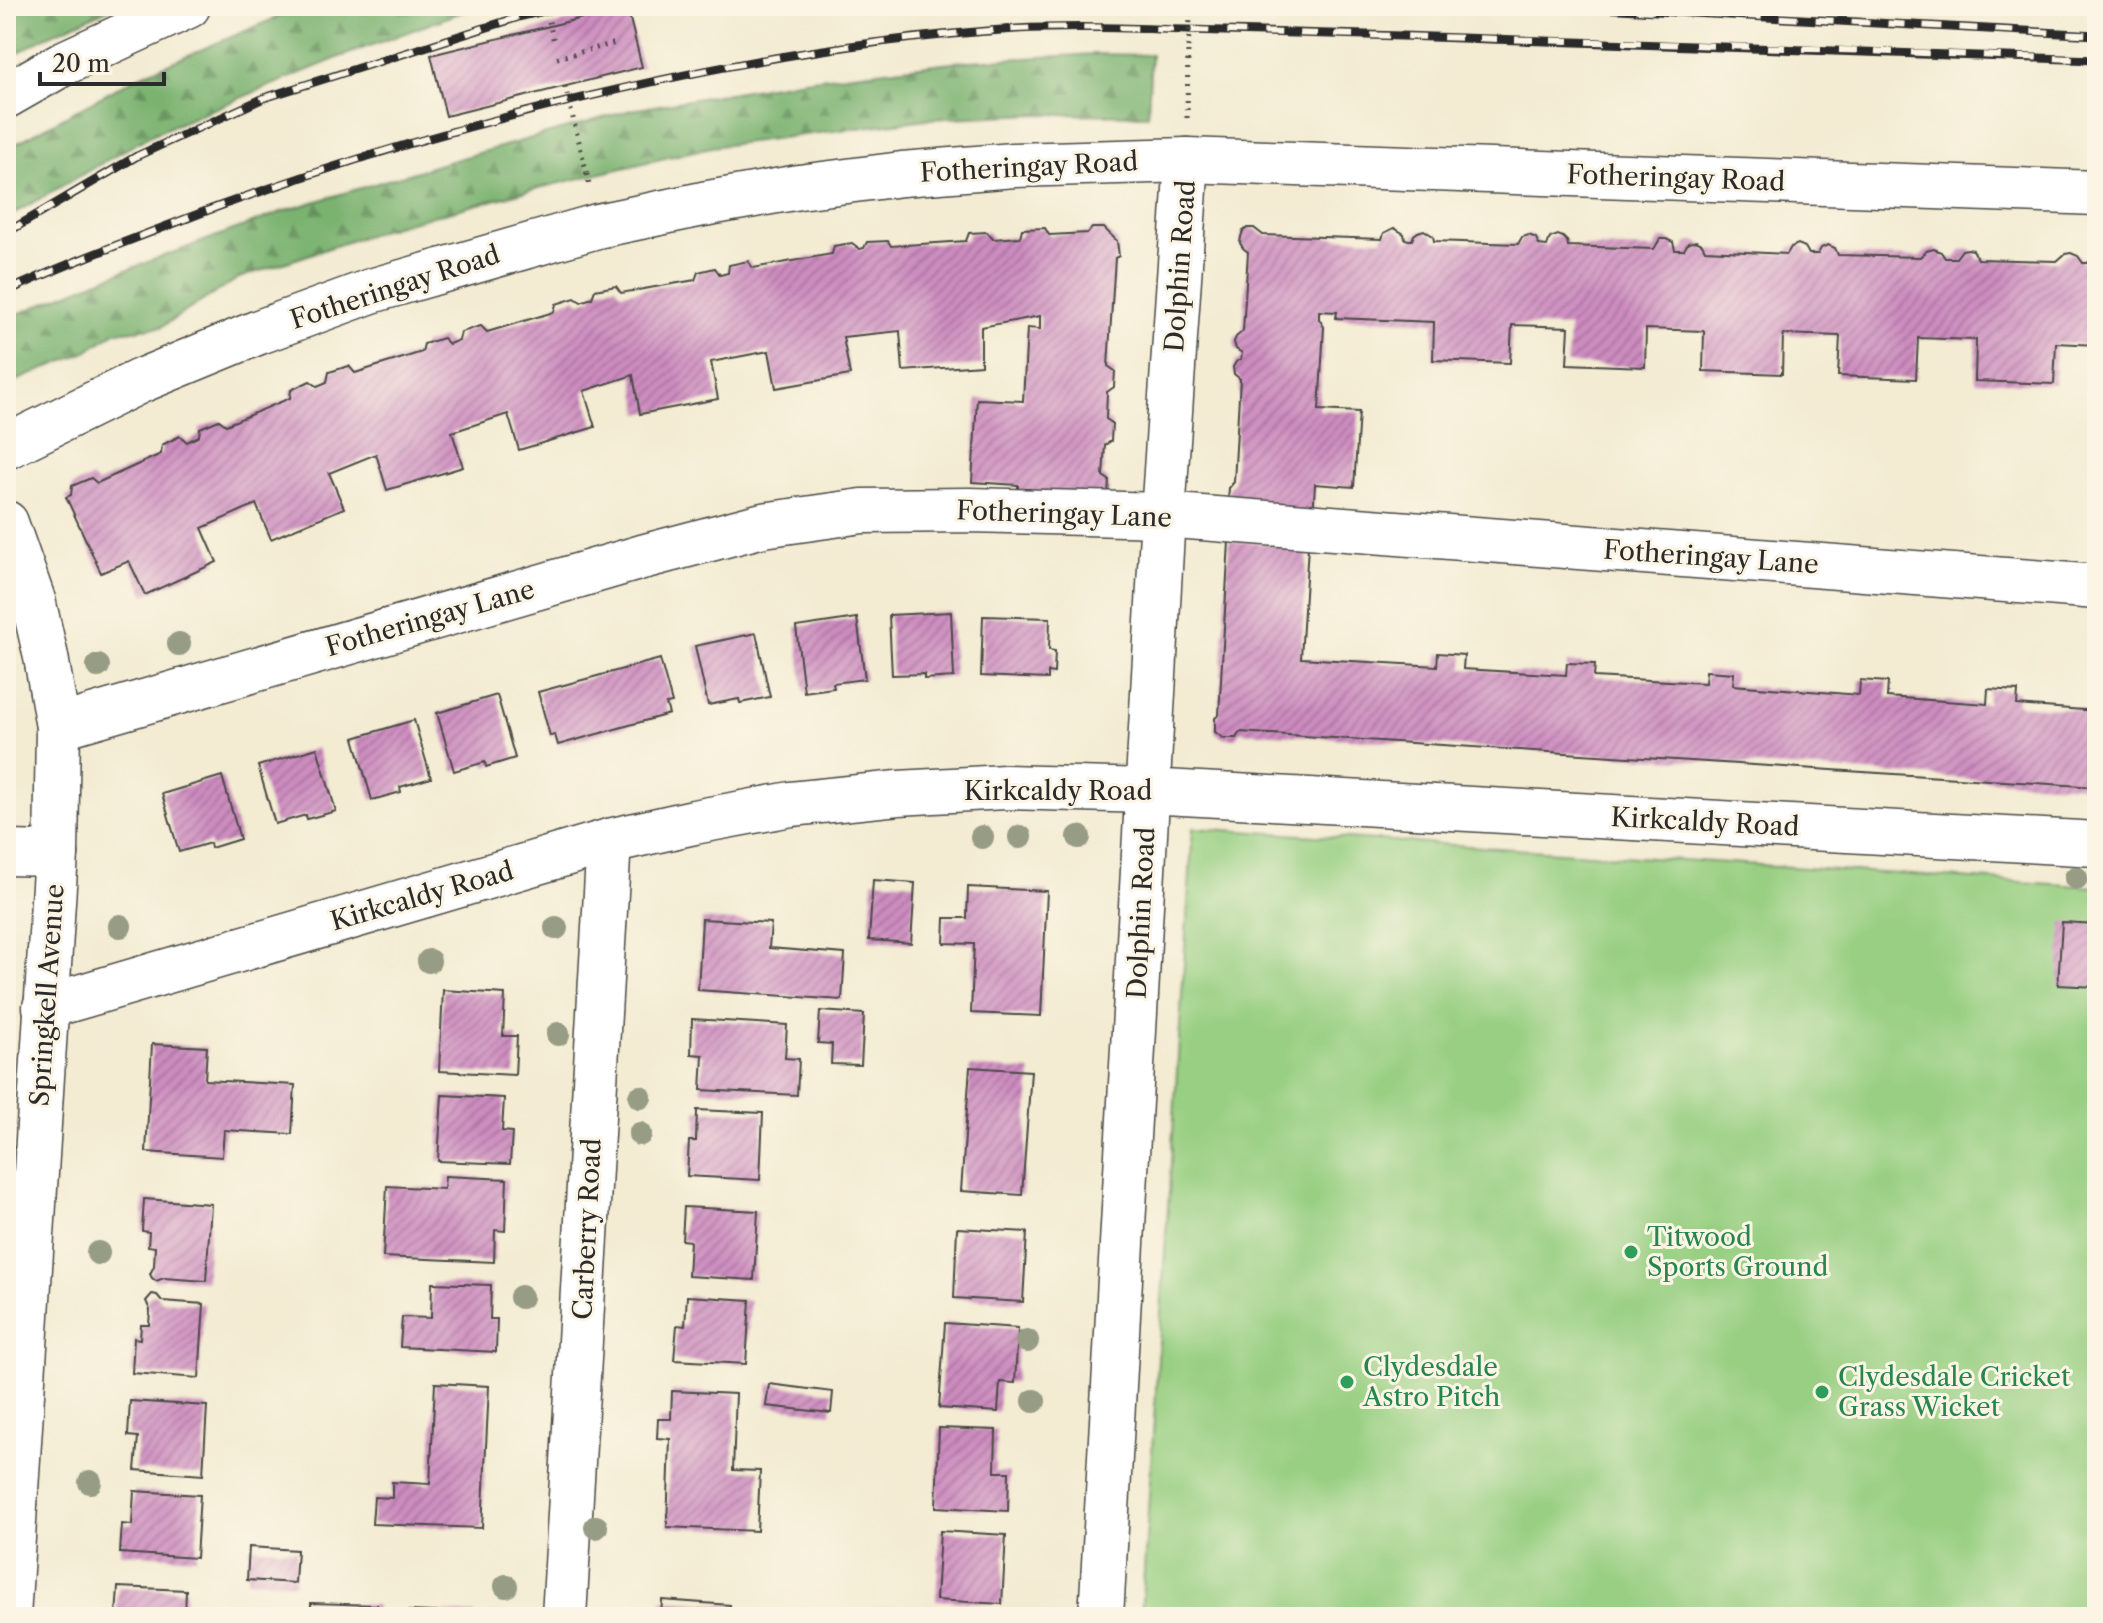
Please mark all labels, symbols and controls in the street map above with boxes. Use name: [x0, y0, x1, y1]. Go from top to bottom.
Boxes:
scale bar: [40, 36, 164, 86]
text: 20 m: [52, 49, 110, 78]
street label: Fotheringay Road: [919, 145, 1139, 189]
street label: Fotheringay Road: [1566, 158, 1786, 198]
street label: Dolphin Road: [1158, 179, 1202, 353]
street label: Fotheringay Road: [286, 238, 504, 336]
street label: Fotheringay Lane: [956, 494, 1172, 534]
street label: Fotheringay Lane: [1602, 534, 1820, 580]
street label: Fotheringay Lane: [322, 573, 538, 663]
street label: Kirkcaldy Road: [964, 775, 1153, 807]
street label: Kirkcaldy Road: [1610, 801, 1800, 843]
street label: Dolphin Road: [1121, 826, 1161, 1000]
street label: Kirkcaldy Road: [327, 855, 517, 937]
street label: Springkell Avenue: [23, 883, 71, 1107]
street label: Carberry Road: [566, 1137, 608, 1321]
place label: Titwood Sports Ground: [1647, 1221, 1829, 1283]
marker: Titwood Sports Ground: [1622, 1243, 1640, 1261]
place label: Clydesdale Astro Pitch: [1362, 1351, 1500, 1413]
place label: Clydesdale Cricket Grass Wicket: [1838, 1361, 2071, 1423]
marker: Clydesdale Astro Pitch: [1338, 1373, 1356, 1391]
marker: Clydesdale Cricket Grass Wicket: [1813, 1383, 1831, 1401]

